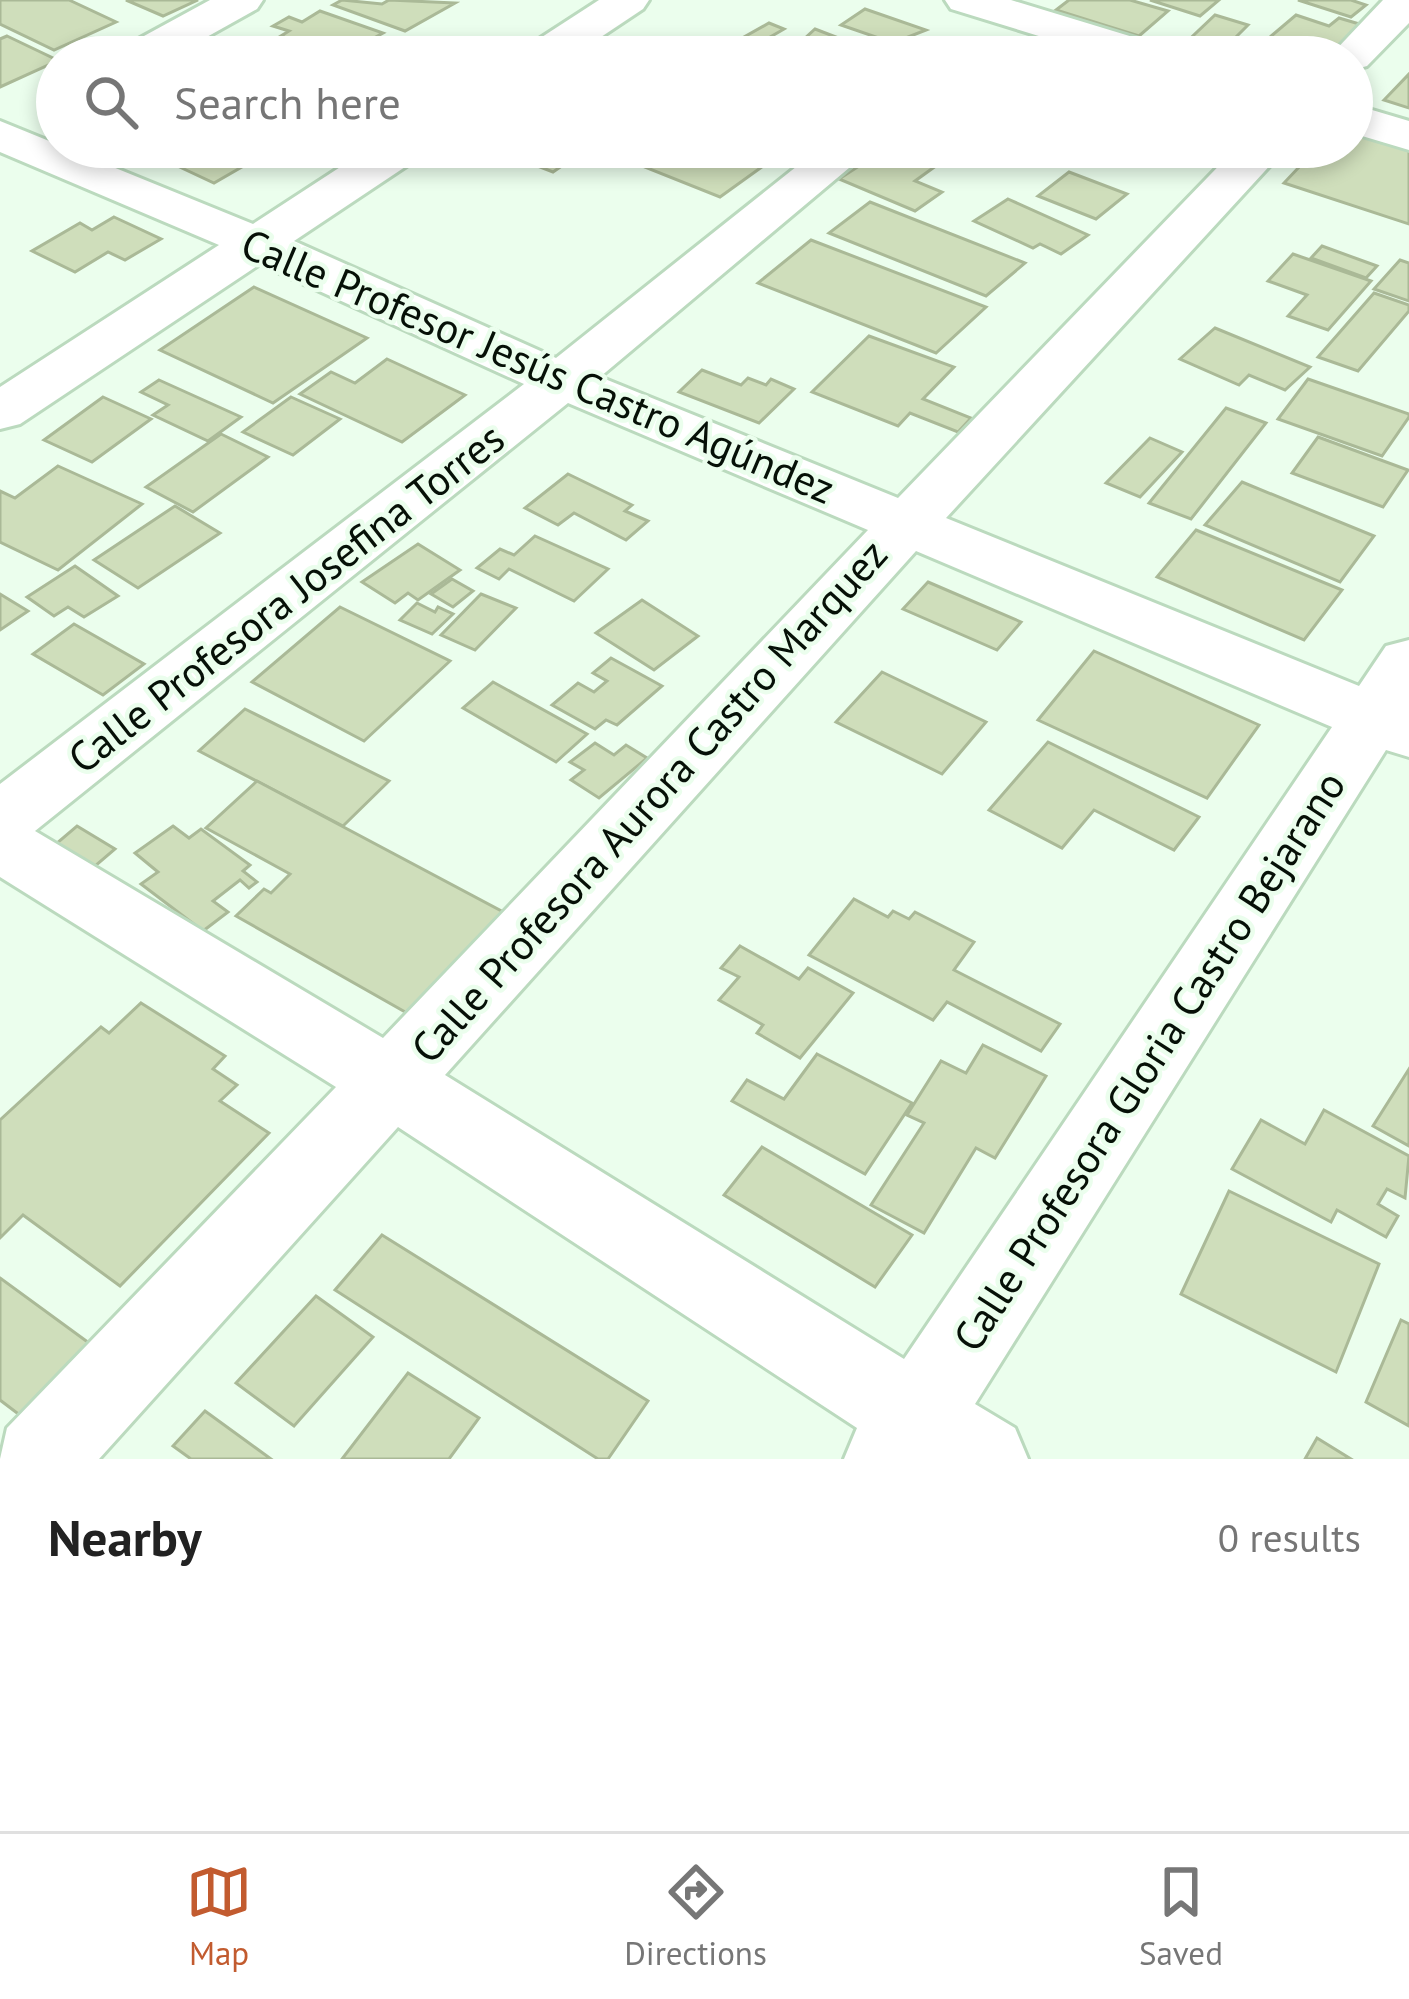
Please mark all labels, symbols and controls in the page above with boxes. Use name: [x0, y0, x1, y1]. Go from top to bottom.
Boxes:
search box: [36, 36, 1373, 168]
icon: search: [78, 69, 144, 135]
text: Search here: [174, 73, 401, 131]
street label: Calle Profesor Jesús Castro Agúndez: [233, 215, 843, 516]
street label: Calle Profesora Josefina Torres: [57, 410, 515, 785]
street label: Calle Profesora Aurora Castro Marquez: [399, 527, 899, 1074]
street label: Calle Profesora Gloria Castro Bejarano: [940, 760, 1357, 1361]
text: Nearby: [48, 1504, 202, 1570]
text: 0 results: [1218, 1512, 1361, 1563]
tab: Map: [186, 1859, 252, 1974]
tab: Directions: [624, 1859, 767, 1974]
tab: Saved: [1139, 1859, 1223, 1974]

